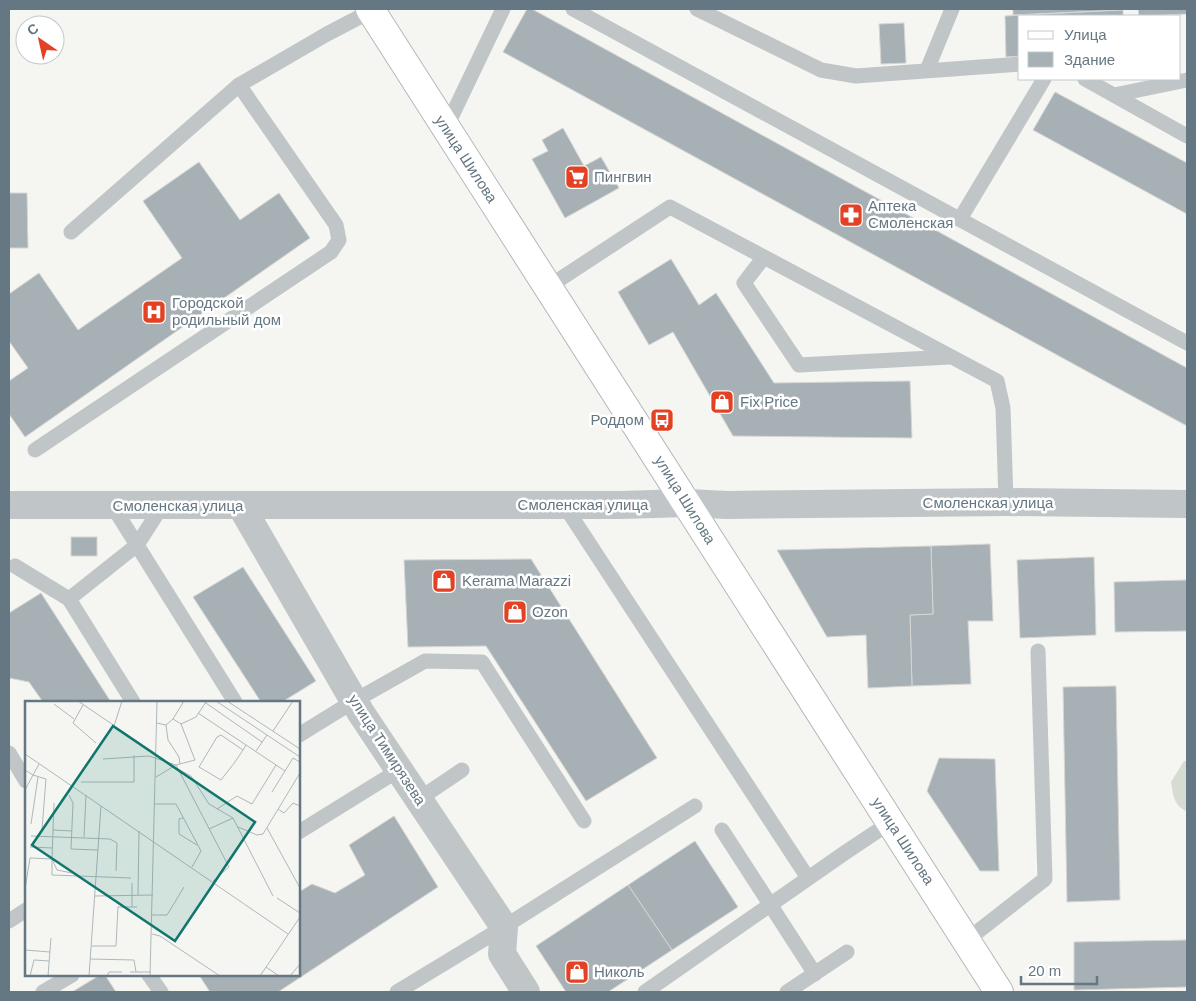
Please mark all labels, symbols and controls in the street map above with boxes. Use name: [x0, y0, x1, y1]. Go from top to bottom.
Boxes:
north arrow: [15, 15, 65, 65]
legend: [1018, 15, 1181, 80]
text: С: [24, 20, 41, 39]
text: Улица: [1064, 26, 1107, 43]
text: Здание: [1064, 51, 1115, 68]
street label: улица Шилова: [432, 112, 501, 206]
supermarket icon: Пингвин: [564, 164, 590, 190]
place label: Пингвин: [594, 168, 652, 185]
place label: Аптека Смоленская: [868, 197, 953, 231]
pharmacy icon: Аптека Смоленская: [838, 202, 864, 228]
place label: Городской родильный дом: [172, 294, 281, 328]
hospital icon: Городской родильный дом: [141, 299, 167, 325]
shop icon: Fix Price: [709, 389, 735, 415]
place label: Fix Price: [740, 393, 798, 410]
bus stop icon: Роддом: [649, 407, 675, 433]
place label: Роддом: [590, 411, 644, 428]
street label: улица Шилова: [651, 452, 720, 548]
street label: Смоленская улица: [923, 494, 1054, 511]
street label: Смоленская улица: [518, 496, 649, 513]
street label: Смоленская улица: [113, 497, 244, 514]
shop icon: Kerama Marazzi: [431, 568, 457, 594]
place label: Kerama Marazzi: [462, 572, 571, 589]
shop icon: Ozon: [502, 599, 528, 625]
place label: Ozon: [532, 603, 568, 620]
street label: улица Тимирязева: [345, 691, 430, 809]
inset map: [25, 701, 300, 976]
street label: улица Шилова: [869, 794, 938, 888]
scale bar: [1021, 954, 1097, 986]
shop icon: Николь: [564, 959, 590, 985]
text: 20 m: [1028, 962, 1061, 979]
place label: Николь: [594, 963, 645, 980]

